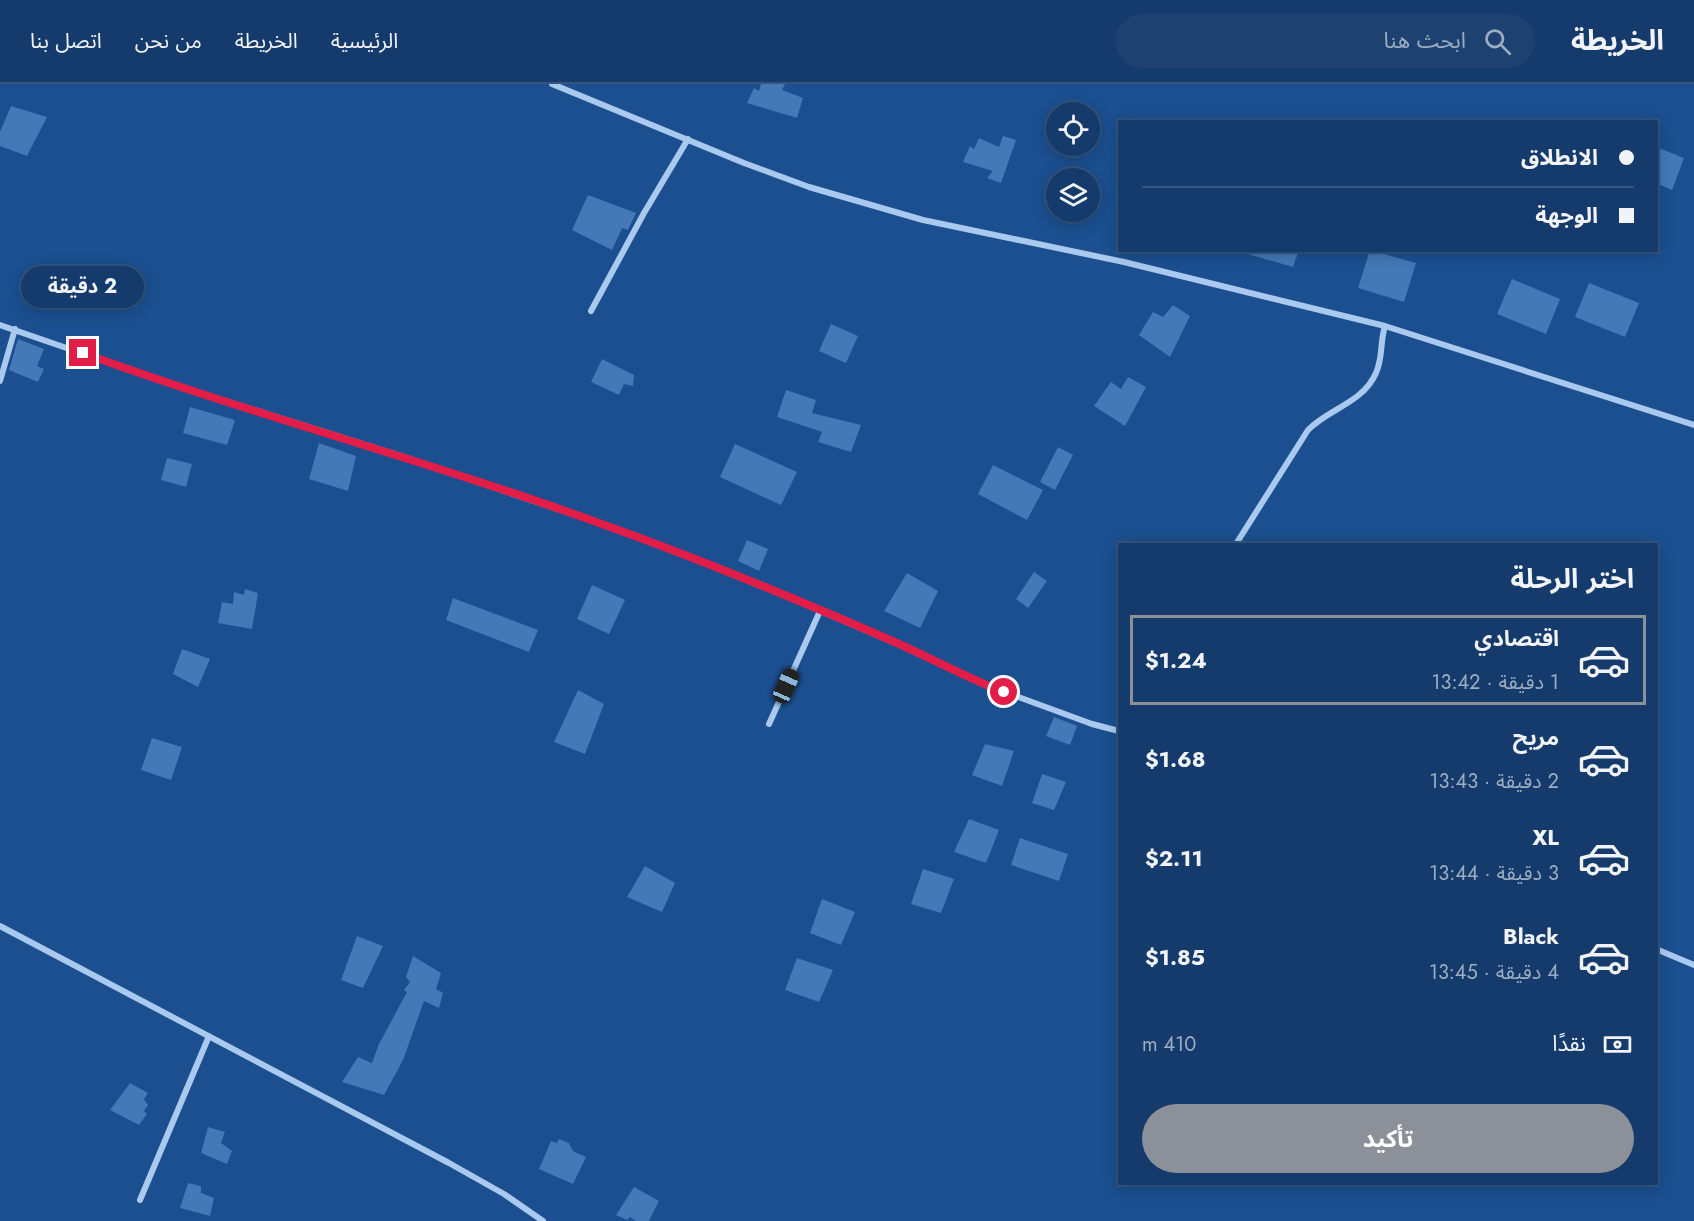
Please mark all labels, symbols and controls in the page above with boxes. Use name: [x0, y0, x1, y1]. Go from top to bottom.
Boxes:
search box: [1115, 14, 1535, 68]
text: الخريطة: [1571, 20, 1664, 61]
text: ابحث هنا: [1384, 24, 1466, 56]
icon: search: [1481, 25, 1514, 58]
text: اتصل بنا: [30, 26, 102, 56]
text: من نحن: [135, 26, 202, 56]
text: الخريطة: [235, 26, 298, 56]
text: الرئيسية: [331, 26, 398, 56]
map controls: [1046, 102, 1100, 222]
button: locate: [1046, 102, 1100, 156]
text: الانطلاق: [1521, 141, 1598, 173]
button: layers: [1046, 168, 1100, 222]
text: الوجهة: [1535, 199, 1598, 231]
callout: 2 دقيقة: [22, 266, 144, 308]
text: 2 دقيقة: [48, 272, 117, 301]
route end: [69, 339, 96, 366]
text: اختر الرحلة: [1511, 559, 1634, 598]
text: اقتصادي: [1474, 622, 1559, 654]
icon: car: [1577, 633, 1631, 687]
text: $1.24: [1145, 644, 1207, 676]
car: [770, 666, 802, 706]
text: 1 دقيقة · 13:42: [1431, 668, 1559, 697]
route start: [990, 678, 1017, 705]
text: مريح: [1513, 721, 1559, 753]
icon: car: [1577, 732, 1631, 786]
text: $1.68: [1145, 743, 1205, 775]
text: 2 دقيقة · 13:43: [1430, 767, 1559, 796]
text: XL: [1532, 821, 1559, 853]
icon: car: [1577, 831, 1631, 885]
text: $2.11: [1145, 842, 1203, 874]
text: 3 دقيقة · 13:44: [1429, 859, 1559, 888]
text: Black: [1503, 920, 1559, 952]
icon: car: [1577, 930, 1631, 984]
text: $1.85: [1145, 941, 1205, 973]
text: 4 دقيقة · 13:45: [1429, 958, 1559, 987]
text: نقدًا: [1552, 1027, 1586, 1059]
icon: cash: [1601, 1028, 1634, 1061]
text: 410 m: [1142, 1030, 1196, 1059]
button: تأكيد: [1142, 1104, 1634, 1173]

